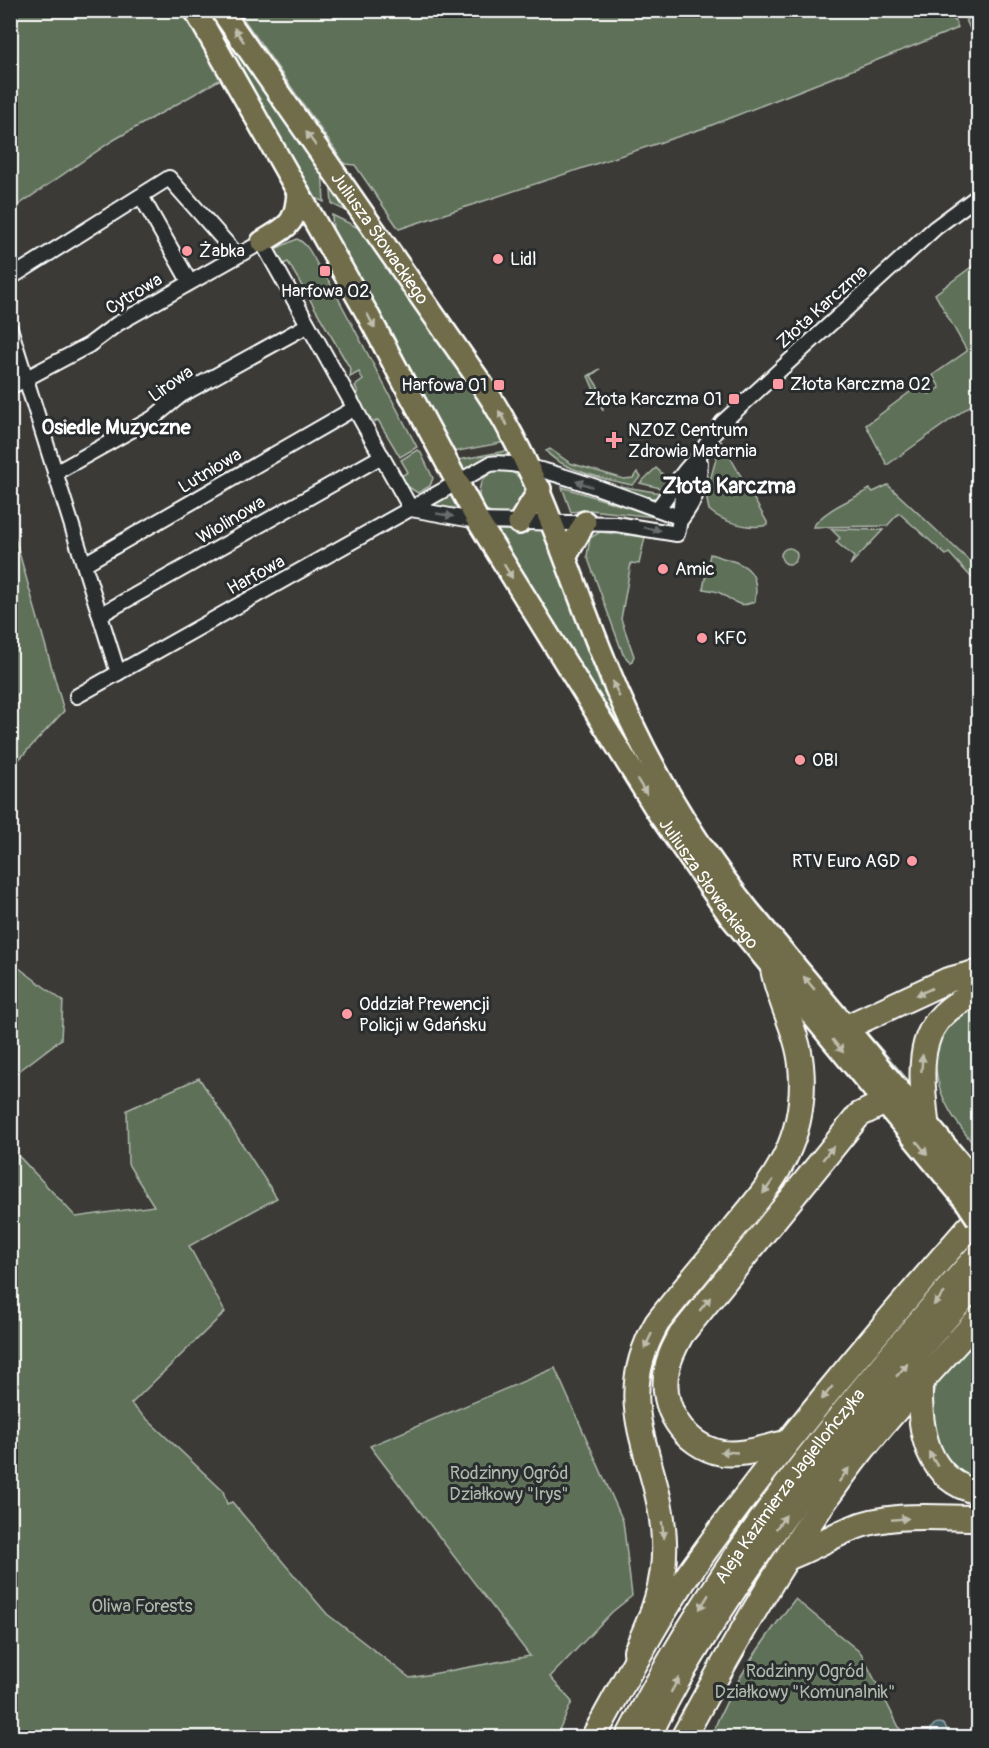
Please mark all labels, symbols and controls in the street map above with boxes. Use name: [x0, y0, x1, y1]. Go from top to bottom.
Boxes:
one-way arrow: [233, 28, 245, 44]
one-way arrow: [305, 131, 317, 147]
street label: Juliusza Słowackiego: [326, 167, 434, 309]
place label: Żabka: [199, 240, 245, 263]
marker: Żabka: [180, 244, 194, 258]
place label: Lidl: [510, 248, 536, 271]
marker: Lidl: [491, 252, 505, 266]
street label: Złota Karczma: [772, 260, 872, 354]
marker: Harfowa 02: [318, 264, 332, 278]
street label: Cytrowa: [101, 268, 167, 320]
place label: Harfowa 02: [281, 280, 369, 303]
one-way arrow: [366, 312, 376, 329]
street label: Lirowa: [144, 360, 198, 408]
place label: Złota Karczma 02: [790, 373, 931, 396]
place label: Harfowa 01: [401, 374, 487, 397]
marker: Złota Karczma 02: [771, 377, 785, 391]
marker: Harfowa 01: [492, 378, 506, 392]
place label: Złota Karczma 01: [584, 388, 722, 411]
marker: Złota Karczma 01: [727, 392, 741, 406]
one-way arrow: [497, 410, 508, 426]
district label: Osiedle Muzyczne: [42, 415, 192, 440]
place label: NZOZ Centrum Zdrowia Matarnia: [628, 419, 757, 463]
marker: NZOZ Centrum Zdrowia Matarnia: [605, 431, 623, 449]
street label: Lutniowa: [174, 443, 246, 499]
district label: Złota Karczma: [662, 473, 796, 500]
one-way arrow: [575, 479, 593, 489]
street label: Wiolinowa: [192, 491, 270, 549]
one-way arrow: [435, 511, 454, 520]
one-way arrow: [643, 525, 662, 534]
street label: Harfowa: [223, 550, 289, 600]
place label: Amic: [675, 558, 715, 581]
marker: Amic: [656, 562, 670, 576]
one-way arrow: [503, 563, 514, 579]
place label: KFC: [714, 627, 747, 650]
marker: KFC: [695, 631, 709, 645]
one-way arrow: [611, 679, 621, 697]
place label: OBI: [812, 749, 839, 772]
marker: OBI: [793, 753, 807, 767]
one-way arrow: [636, 779, 647, 795]
street label: Juliusza Słowackiego: [654, 813, 764, 954]
place label: RTV Euro AGD: [792, 850, 900, 873]
marker: RTV Euro AGD: [905, 854, 919, 868]
one-way arrow: [803, 976, 816, 991]
one-way arrow: [915, 987, 932, 996]
place label: Oddział Prewencji Policji w Gdańsku: [359, 993, 489, 1037]
marker: Oddział Prewencji Policji w Gdańsku: [340, 1007, 354, 1021]
one-way arrow: [831, 1038, 844, 1053]
one-way arrow: [917, 1053, 927, 1072]
one-way arrow: [915, 1140, 928, 1155]
one-way arrow: [821, 1146, 834, 1161]
one-way arrow: [763, 1180, 775, 1195]
one-way arrow: [933, 1291, 946, 1307]
one-way arrow: [699, 1297, 711, 1312]
one-way arrow: [644, 1332, 653, 1349]
one-way arrow: [895, 1363, 908, 1378]
street label: Aleja Kazimierza Jagiellończyka: [710, 1384, 870, 1588]
one-way arrow: [821, 1385, 834, 1401]
one-way arrow: [719, 1448, 738, 1457]
one-way arrow: [928, 1450, 938, 1467]
park label: Rodzinny Ogród Działkowy "Irys": [449, 1462, 569, 1506]
one-way arrow: [838, 1468, 850, 1484]
one-way arrow: [891, 1514, 910, 1524]
one-way arrow: [775, 1515, 787, 1531]
one-way arrow: [658, 1521, 667, 1540]
one-way arrow: [699, 1594, 710, 1610]
park label: Oliwa Forests: [91, 1595, 193, 1618]
park label: Rodzinny Ogród Działkowy "Komunalnik": [715, 1660, 895, 1704]
one-way arrow: [670, 1677, 680, 1694]

